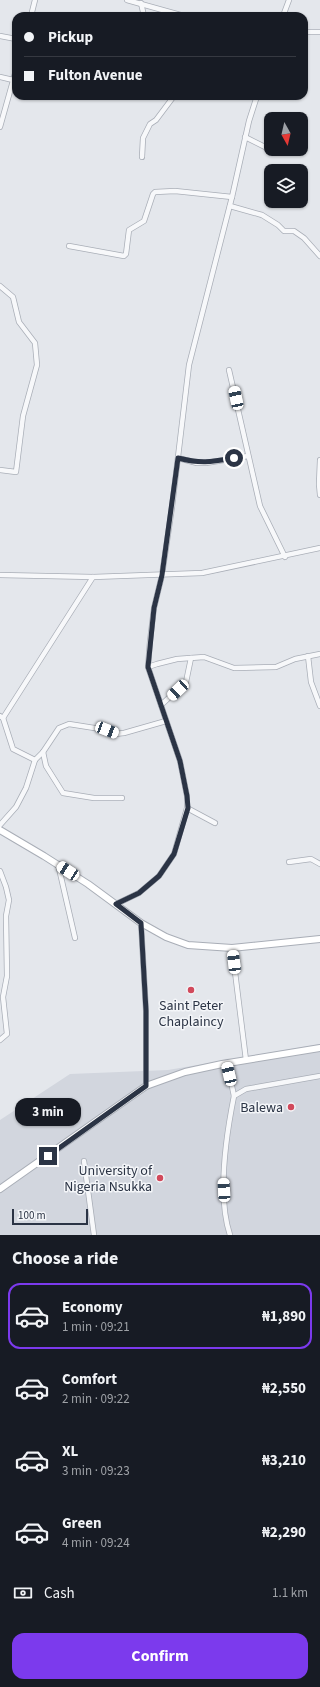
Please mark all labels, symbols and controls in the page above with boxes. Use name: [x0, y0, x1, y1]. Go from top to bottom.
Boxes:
text: Pickup: [48, 27, 93, 48]
text: Fulton Avenue: [48, 65, 142, 86]
north arrow: [264, 112, 308, 156]
map controls: [264, 112, 308, 208]
button: layers: [264, 164, 308, 208]
car: [228, 385, 244, 411]
route start: [225, 449, 243, 467]
car: [165, 677, 191, 703]
car: [94, 720, 120, 740]
car: [55, 859, 81, 883]
car: [227, 949, 241, 975]
marker: Saint Peter Chaplaincy: [186, 985, 196, 995]
place label: Saint Peter Chaplaincy: [158, 996, 224, 1032]
car: [220, 1061, 238, 1087]
callout: 3 min: [15, 1098, 81, 1126]
place label: Balewa: [240, 1098, 283, 1118]
marker: Balewa: [286, 1102, 296, 1112]
text: 3 min: [32, 1103, 64, 1121]
route end: [39, 1147, 57, 1165]
place label: University of Nigeria Nsukka: [64, 1161, 153, 1197]
marker: University of Nigeria Nsukka: [155, 1173, 165, 1183]
car: [217, 1178, 231, 1202]
scale bar: [12, 1207, 88, 1226]
text: 100 m: [18, 1208, 46, 1223]
text: Choose a ride: [12, 1246, 118, 1271]
text: Economy: [62, 1297, 123, 1318]
icon: car: [14, 1298, 50, 1334]
text: ₦1,890: [262, 1306, 306, 1327]
text: 1 min · 09:21: [62, 1318, 130, 1336]
text: Comfort: [62, 1369, 117, 1390]
icon: car: [14, 1370, 50, 1406]
text: ₦2,550: [262, 1378, 306, 1399]
text: 2 min · 09:22: [62, 1390, 130, 1408]
text: XL: [62, 1441, 78, 1462]
icon: car: [14, 1442, 50, 1478]
text: ₦3,210: [262, 1450, 306, 1471]
text: 3 min · 09:23: [62, 1462, 130, 1480]
text: Green: [62, 1513, 102, 1534]
icon: car: [14, 1514, 50, 1550]
text: ₦2,290: [262, 1522, 306, 1543]
text: 4 min · 09:24: [62, 1534, 130, 1552]
icon: cash: [12, 1582, 34, 1604]
text: Cash: [44, 1583, 75, 1604]
text: 1.1 km: [272, 1584, 308, 1602]
button: Confirm: [12, 1633, 308, 1679]

